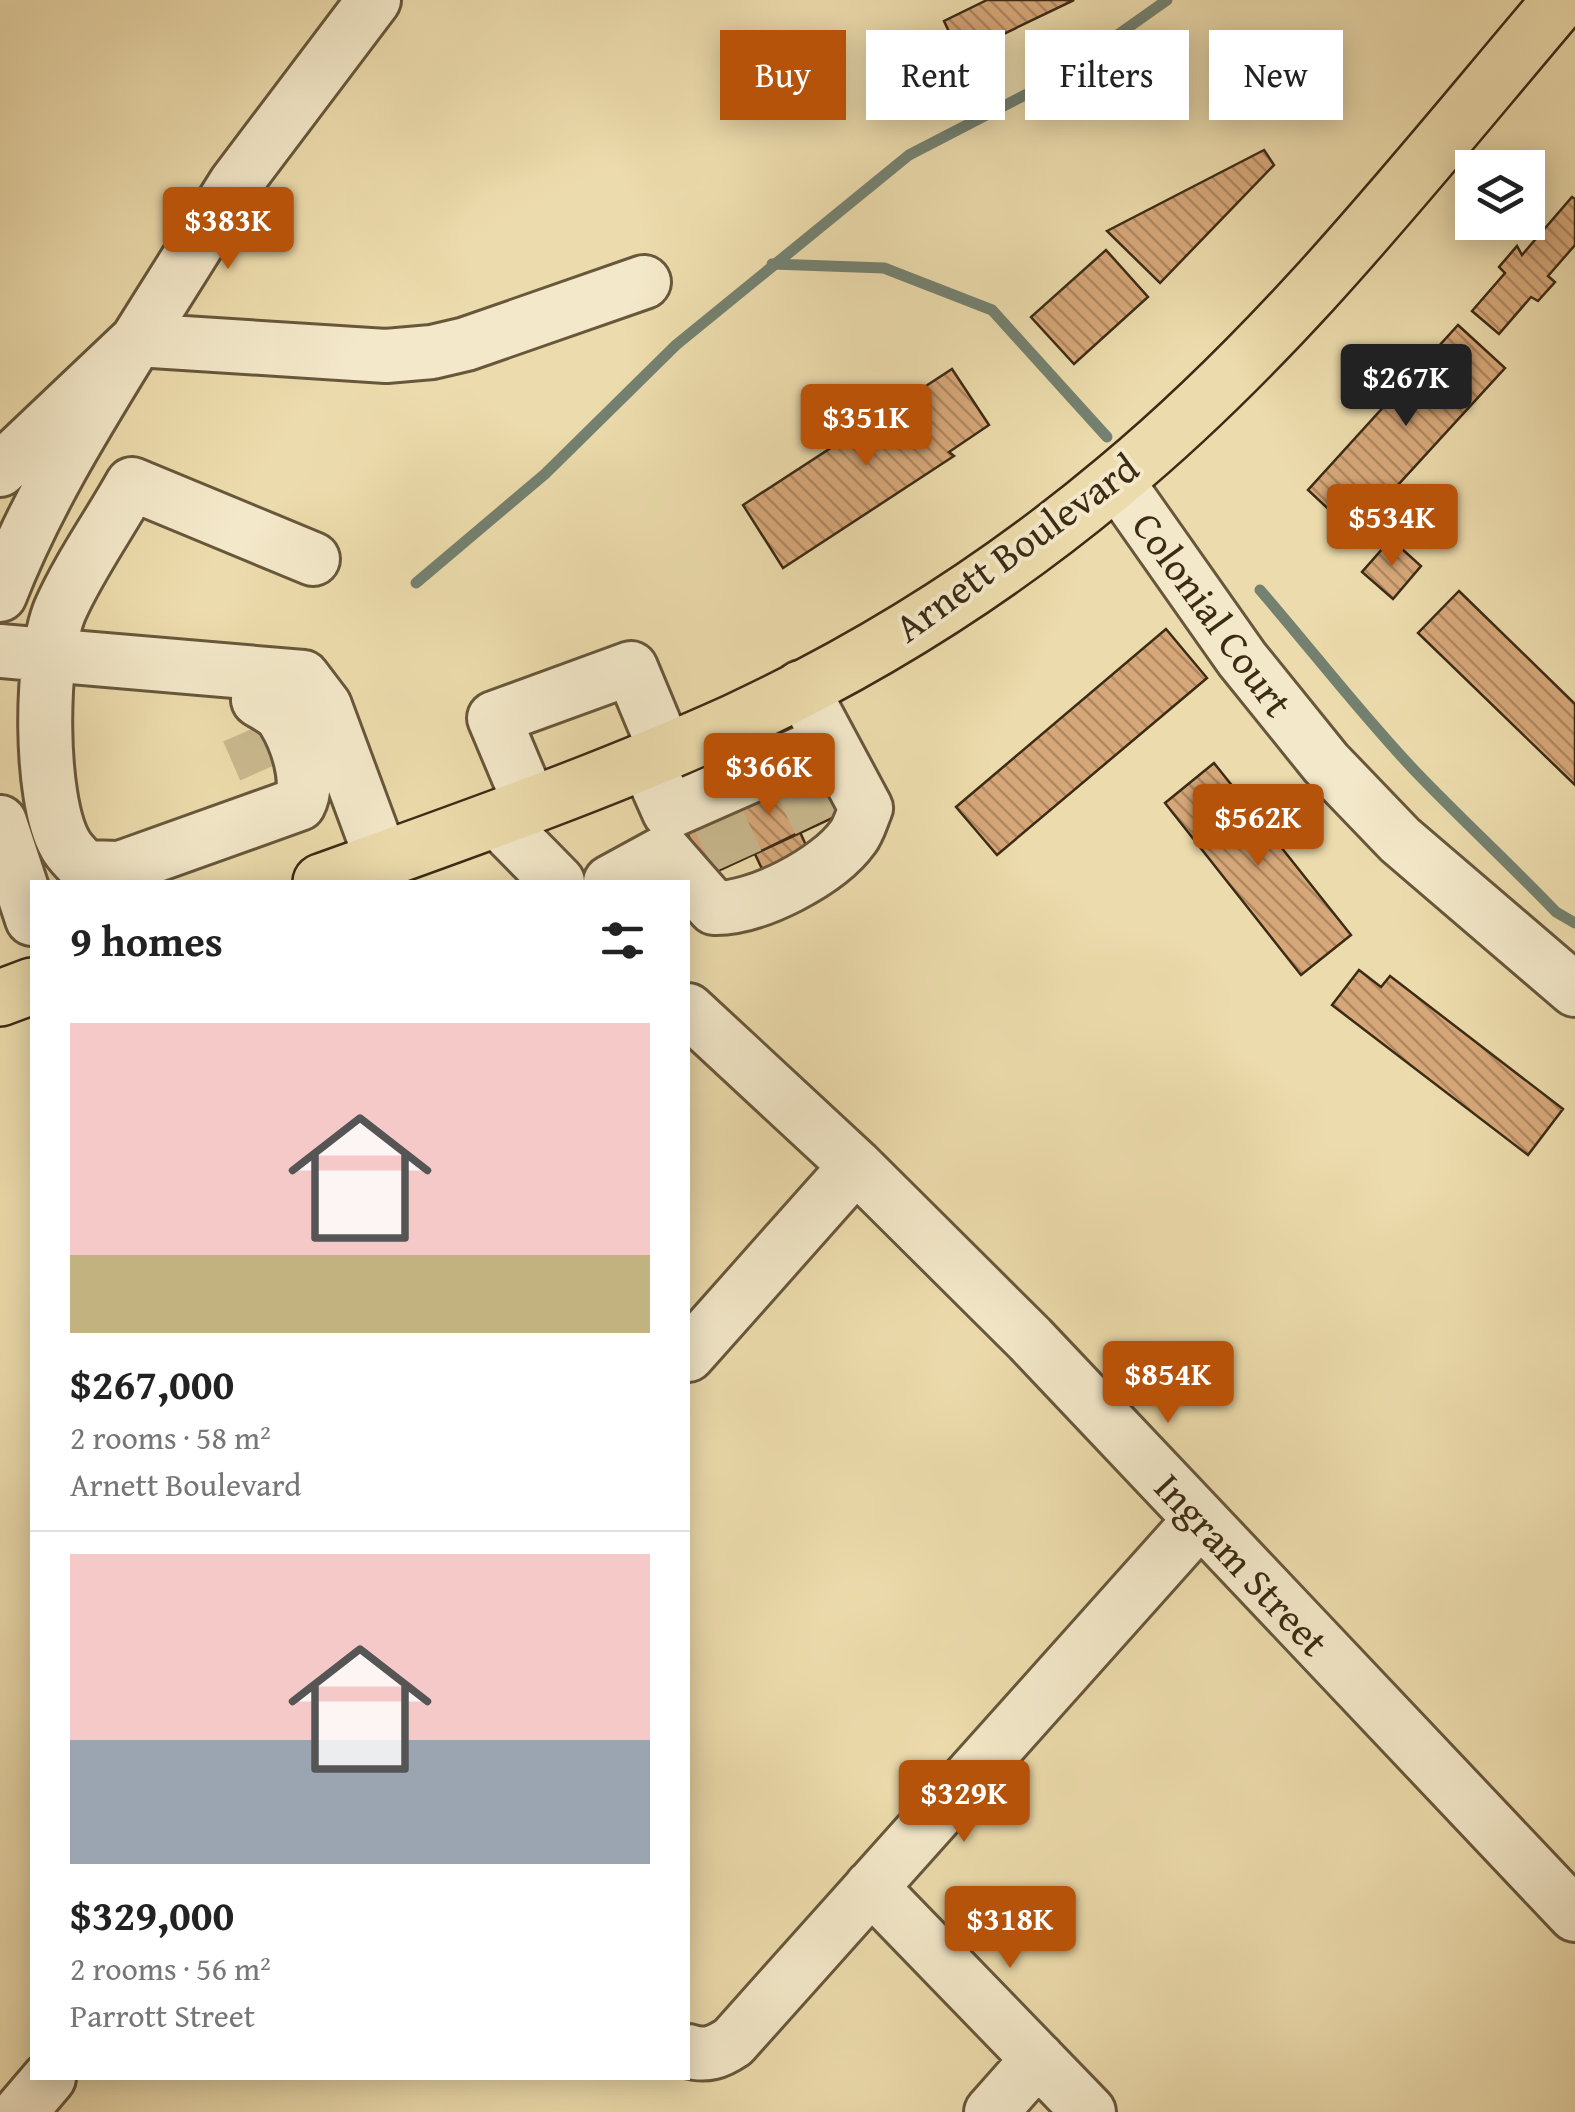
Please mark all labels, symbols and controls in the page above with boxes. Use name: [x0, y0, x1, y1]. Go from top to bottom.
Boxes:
chip: Buy: [720, 30, 846, 120]
chip: Rent: [866, 30, 1005, 120]
chip: Filters: [1025, 30, 1189, 120]
chip: New: [1209, 30, 1343, 120]
map controls: [1455, 150, 1545, 240]
button: layers: [1455, 150, 1545, 240]
pin: $383K: [158, 187, 298, 272]
text: $383K: [185, 196, 271, 243]
pin: $267K: [1336, 344, 1476, 429]
text: $267K: [1363, 353, 1449, 400]
pin: $351K: [796, 384, 936, 469]
text: $351K: [823, 393, 909, 440]
street label: Arnett Boulevard: [882, 438, 1151, 656]
pin: $534K: [1322, 484, 1462, 569]
text: $534K: [1349, 493, 1435, 540]
street label: Colonial Court: [1118, 499, 1308, 729]
pin: $366K: [699, 733, 839, 818]
text: $366K: [726, 742, 812, 789]
pin: $562K: [1188, 784, 1328, 869]
text: $562K: [1215, 793, 1301, 840]
text: 9 homes: [70, 910, 223, 971]
icon: filters: [595, 913, 650, 968]
icon: home: [270, 1088, 450, 1268]
pin: $854K: [1098, 1341, 1238, 1426]
text: $854K: [1125, 1350, 1211, 1397]
text: $267,000: [70, 1353, 234, 1414]
text: 2 rooms · 58 m²: [70, 1414, 271, 1461]
street label: Ingram Street: [1141, 1459, 1343, 1669]
text: Arnett Boulevard: [70, 1461, 301, 1508]
icon: home: [270, 1619, 450, 1799]
pin: $329K: [894, 1760, 1034, 1845]
text: $329K: [921, 1769, 1007, 1816]
text: $329,000: [70, 1884, 234, 1945]
pin: $318K: [940, 1886, 1080, 1971]
text: $318K: [967, 1895, 1053, 1942]
text: 2 rooms · 56 m²: [70, 1945, 271, 1992]
text: Parrott Street: [70, 1992, 255, 2039]

